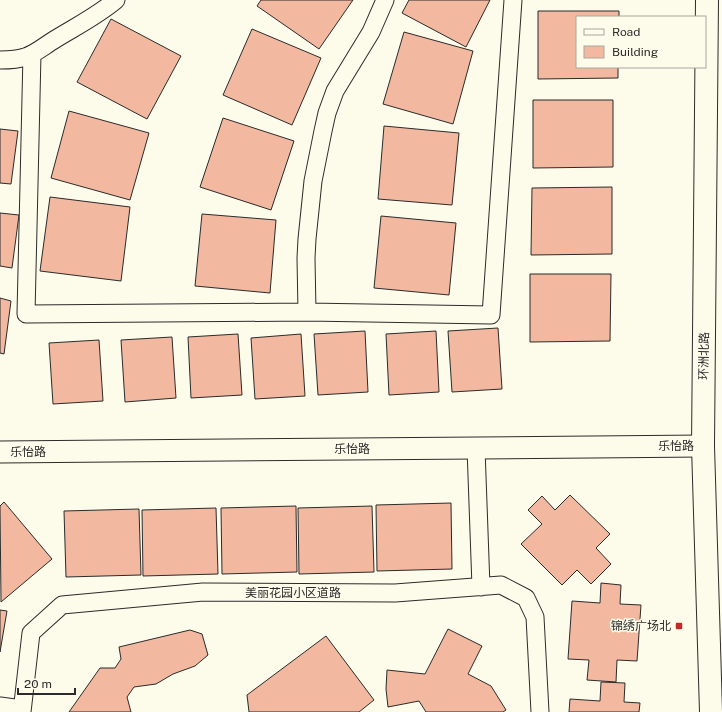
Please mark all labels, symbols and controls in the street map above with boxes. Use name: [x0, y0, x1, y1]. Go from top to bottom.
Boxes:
legend: [576, 16, 706, 68]
text: Road: [612, 25, 640, 39]
text: Building: [612, 45, 658, 59]
street label: 环洲北路: [697, 332, 711, 380]
street label: 乐怡路: [658, 439, 694, 453]
street label: 乐怡路: [334, 442, 370, 456]
street label: 乐怡路: [10, 445, 46, 459]
street label: 美丽花园小区道路: [245, 586, 341, 600]
place label: 锦绣广场北: [611, 619, 671, 633]
marker: 锦绣广场北: [674, 621, 684, 631]
scale bar: [18, 670, 75, 696]
text: 20 m: [24, 677, 52, 691]

